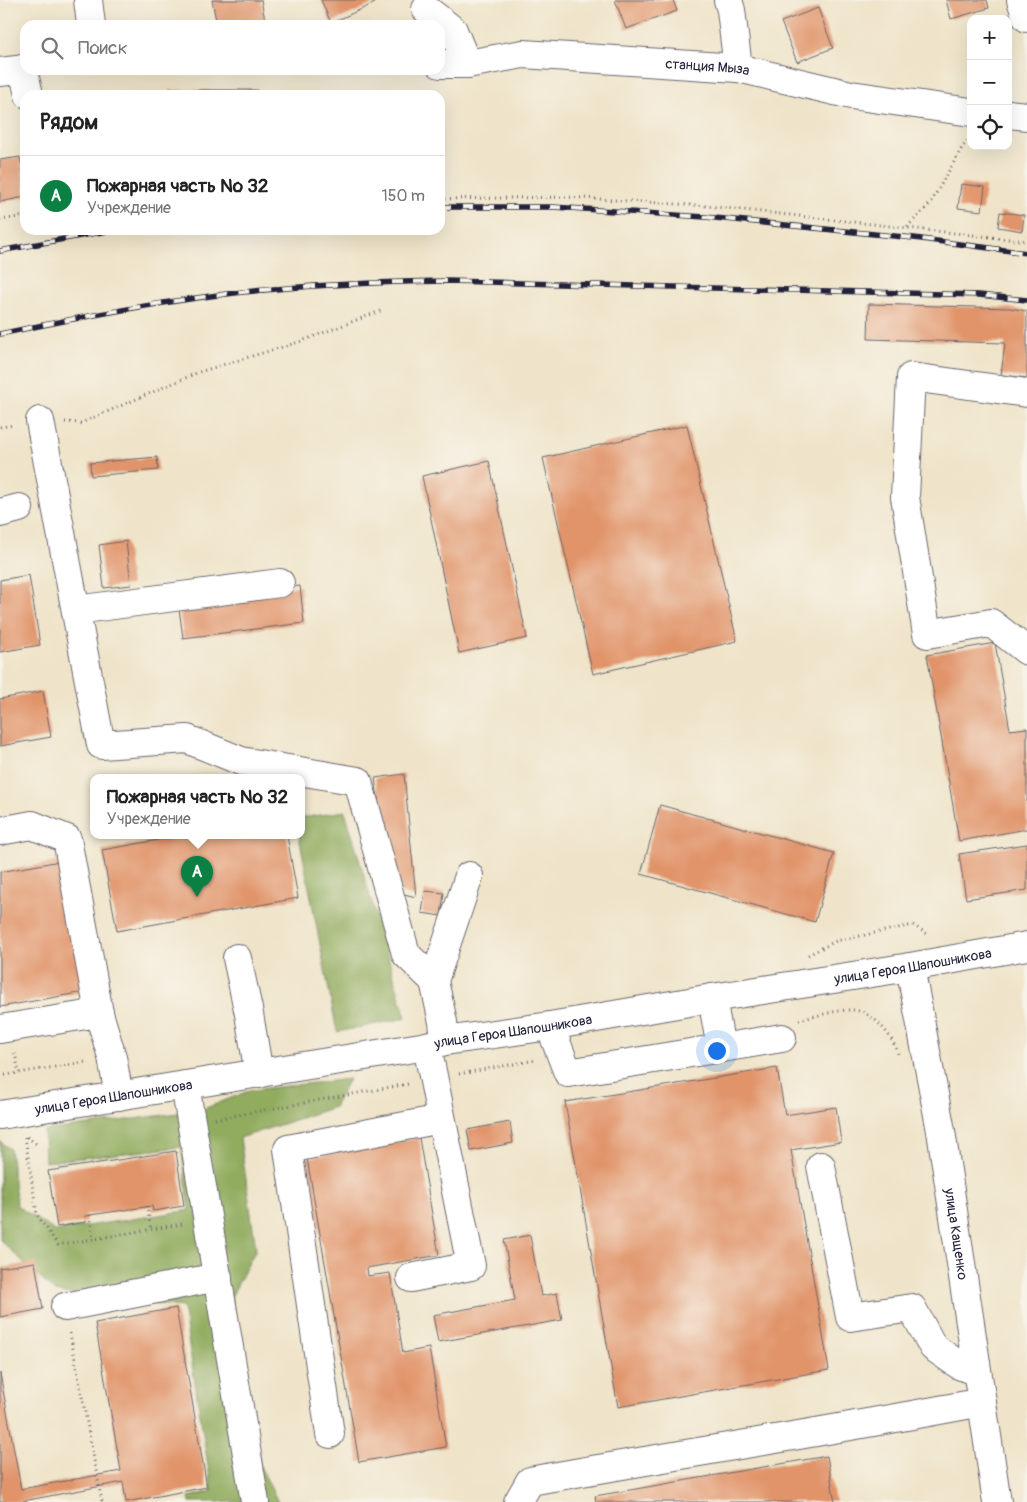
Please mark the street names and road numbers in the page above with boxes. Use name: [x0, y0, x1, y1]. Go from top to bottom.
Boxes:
street label: станция Мыза: [665, 55, 751, 80]
street label: улица Героя Шапошникова: [832, 945, 993, 988]
street label: улица Героя Шапошникова: [431, 1011, 593, 1053]
street label: улица Героя Шапошникова: [33, 1076, 194, 1118]
street label: улица Кащенко: [941, 1186, 971, 1281]

